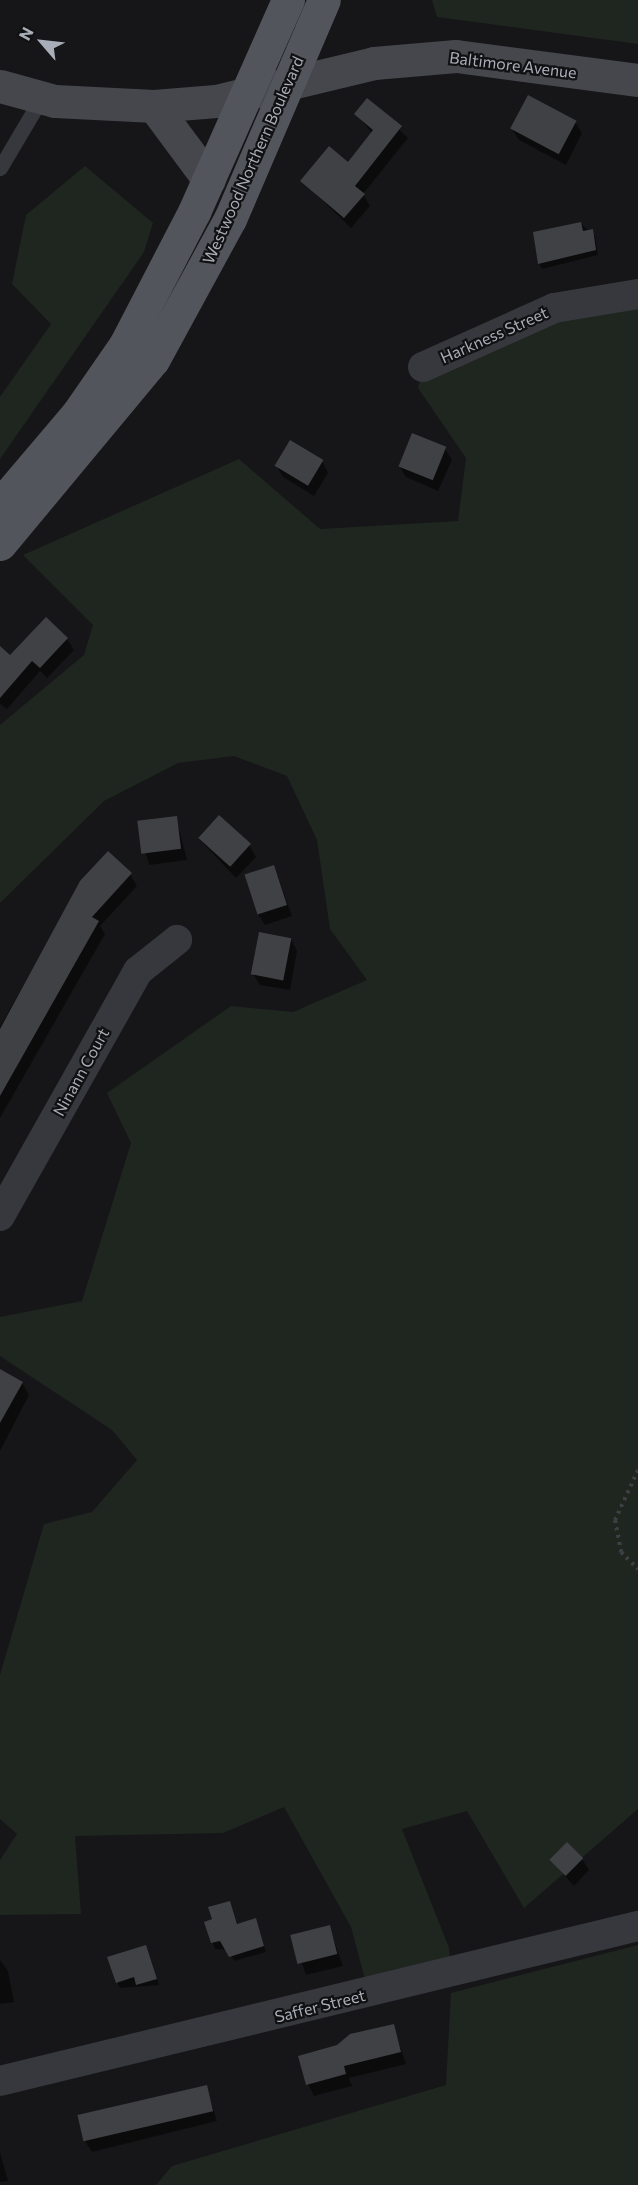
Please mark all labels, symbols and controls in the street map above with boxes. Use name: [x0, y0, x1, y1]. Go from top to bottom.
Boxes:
north arrow: [12, 12, 72, 72]
text: N: [14, 24, 37, 43]
street label: Baltimore Avenue: [448, 48, 578, 82]
street label: Westwood Northern Boulevard: [198, 53, 308, 267]
street label: Harkness Street: [437, 303, 551, 367]
street label: Ninann Court: [49, 1025, 113, 1119]
street label: Saffer Street: [273, 1985, 367, 2027]

